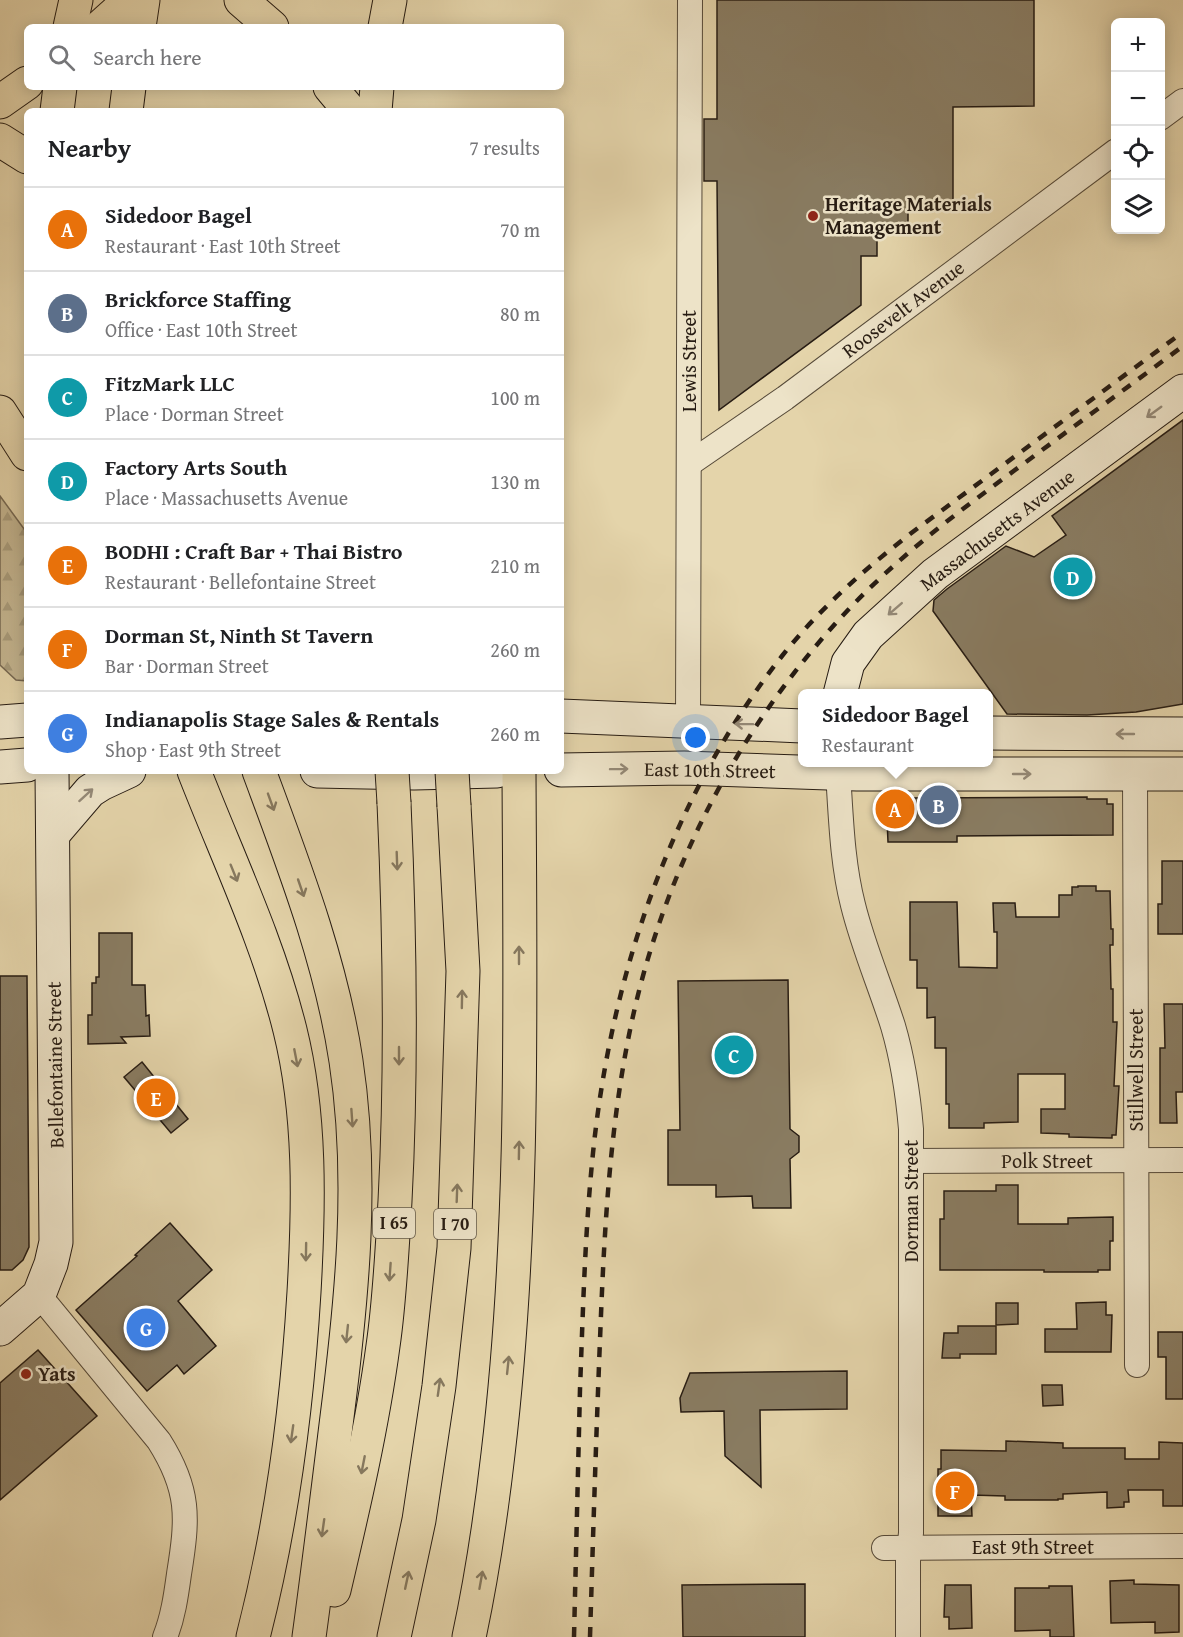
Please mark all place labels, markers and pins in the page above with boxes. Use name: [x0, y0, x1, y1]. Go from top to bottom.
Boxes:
place label: Heritage Materials Management: [825, 189, 992, 241]
marker: Heritage Materials Management: [806, 209, 820, 223]
pin: D: [1054, 554, 1092, 600]
pin: B: [920, 782, 958, 828]
pin: A: [876, 786, 914, 832]
pin: C: [714, 1032, 754, 1078]
pin: E: [136, 1076, 176, 1120]
pin: G: [126, 1306, 166, 1350]
place label: Yats: [38, 1359, 76, 1388]
marker: Yats: [19, 1367, 33, 1381]
pin: F: [936, 1468, 974, 1514]

